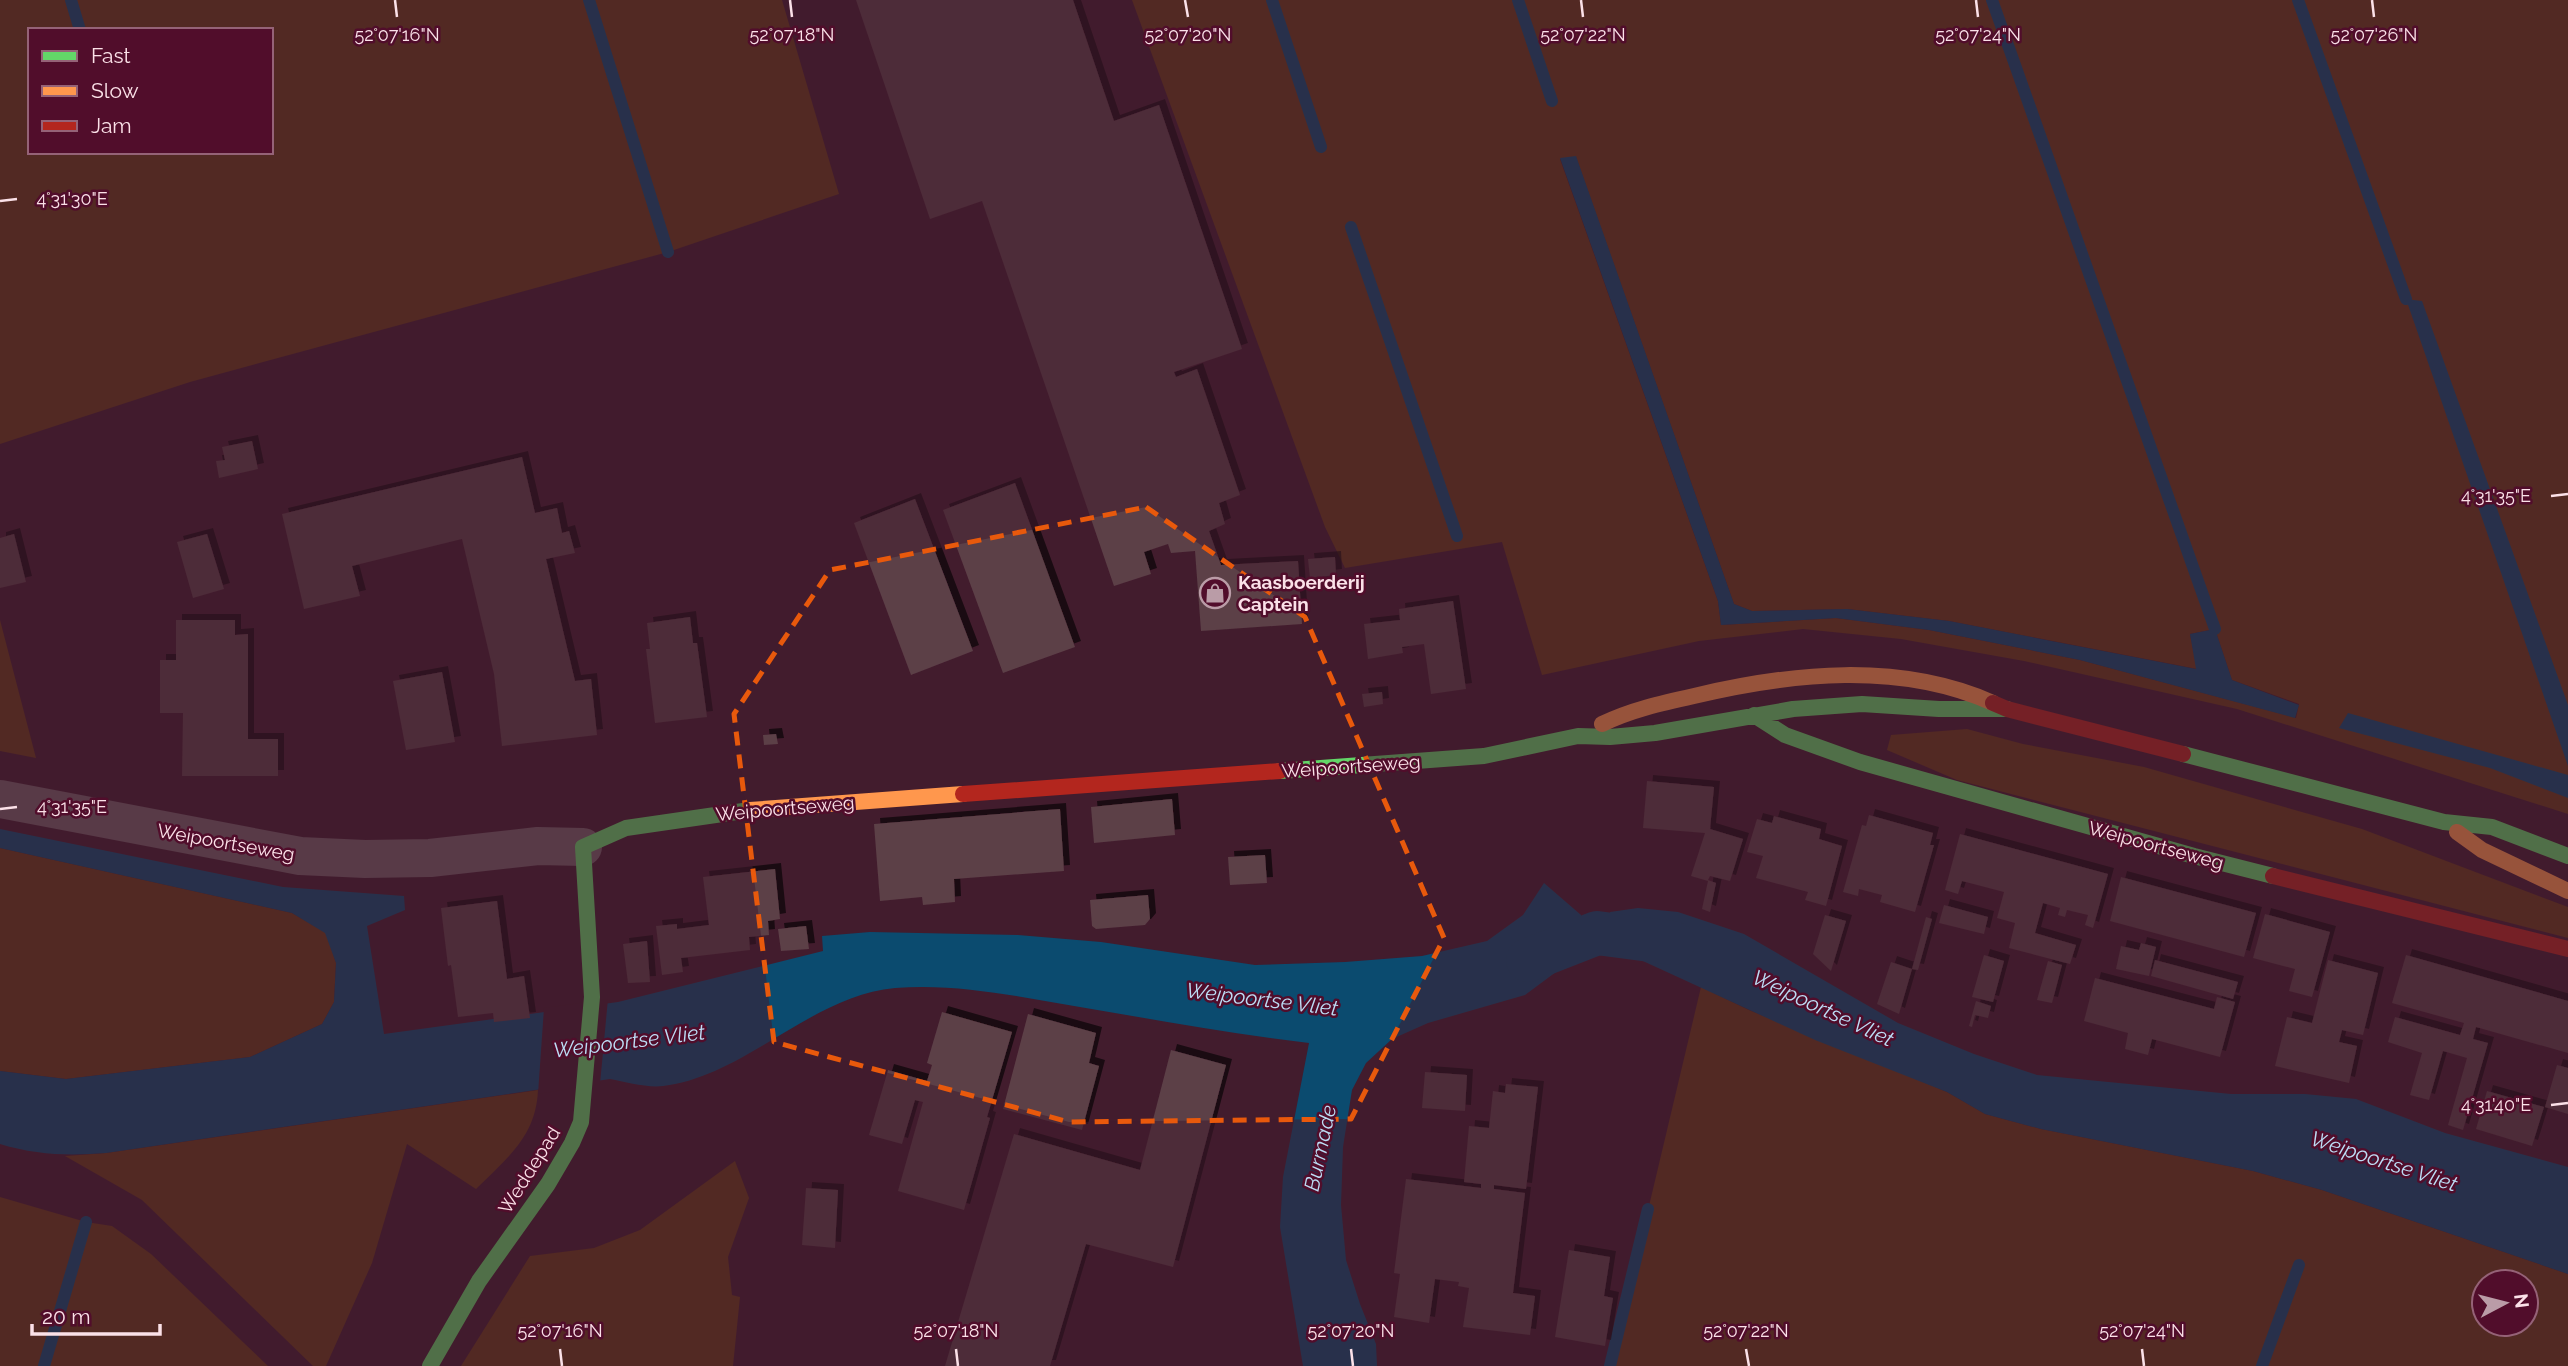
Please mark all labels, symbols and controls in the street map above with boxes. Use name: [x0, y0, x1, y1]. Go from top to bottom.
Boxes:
text: 52°07'16"N: [354, 24, 440, 45]
text: 52°07'18"N: [750, 24, 834, 45]
text: 52°07'20"N: [1145, 24, 1231, 45]
text: 52°07'22"N: [1540, 24, 1626, 45]
text: 52°07'24"N: [1935, 24, 2021, 45]
text: 52°07'26"N: [2331, 24, 2417, 45]
legend: [28, 28, 273, 154]
text: Fast: [91, 43, 131, 68]
text: Slow: [91, 78, 139, 103]
text: Jam: [91, 113, 132, 138]
text: 4°31'30"E: [36, 188, 108, 209]
text: 4°31'35"E: [2461, 485, 2531, 506]
place label: Kaasboerderij Captein: [1238, 571, 1365, 615]
shop icon: Kaasboerderij Captein: [1198, 576, 1232, 610]
street label: Weipoortseweg: [1281, 750, 1421, 782]
street label: Weipoortseweg: [715, 791, 855, 825]
text: 4°31'35"E: [37, 796, 107, 817]
street label: Weipoortseweg: [2086, 816, 2226, 874]
street label: Weipoortseweg: [155, 819, 297, 865]
water label: Weipoortse Vliet: [1748, 964, 1898, 1052]
water label: Weipoortse Vliet: [1185, 977, 1340, 1021]
water label: Weipoortse Vliet: [552, 1019, 707, 1063]
text: 4°31'40"E: [2461, 1094, 2531, 1115]
water label: Burmade: [1299, 1103, 1341, 1193]
street label: Weddepad: [494, 1122, 564, 1218]
water label: Weipoortse Vliet: [2307, 1125, 2461, 1197]
north arrow: [2470, 1268, 2540, 1338]
scale bar: [32, 1292, 159, 1336]
text: N: [2510, 1292, 2534, 1309]
text: 20 m: [42, 1304, 90, 1329]
text: 52°07'16"N: [517, 1320, 603, 1341]
text: 52°07'18"N: [914, 1320, 998, 1341]
text: 52°07'20"N: [1308, 1320, 1394, 1341]
text: 52°07'22"N: [1703, 1320, 1789, 1341]
text: 52°07'24"N: [2099, 1320, 2185, 1341]

